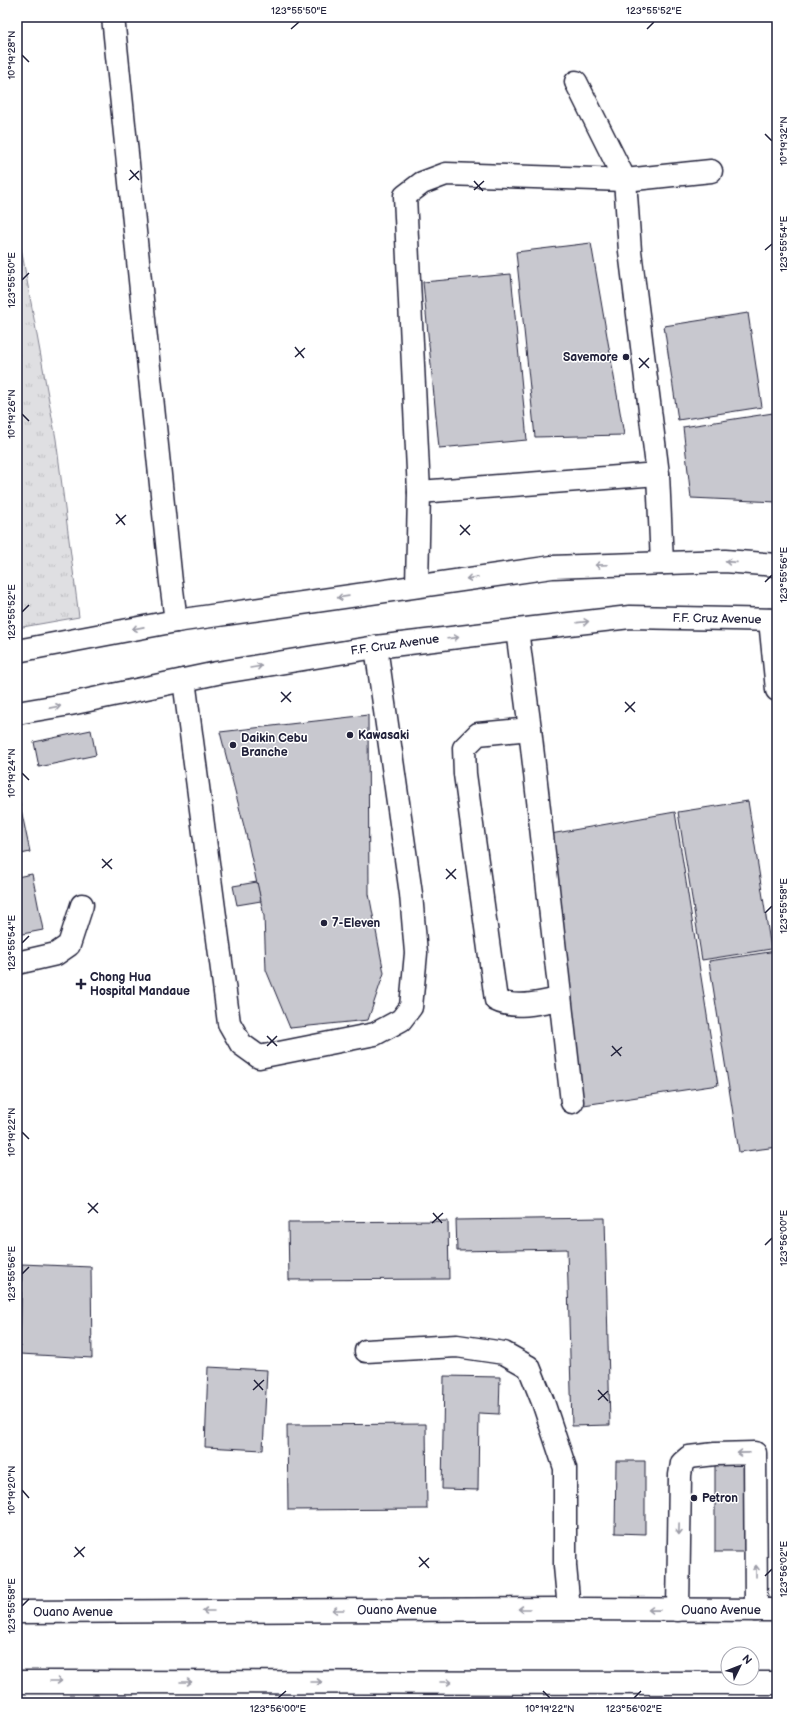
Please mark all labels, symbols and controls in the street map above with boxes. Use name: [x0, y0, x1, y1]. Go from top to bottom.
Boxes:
text: 123°55'50"E: [271, 5, 327, 17]
text: 123°55'52"E: [626, 5, 682, 17]
text: 10°19'28"N: [6, 30, 18, 80]
text: 10°19'32"N: [778, 116, 790, 166]
text: 123°55'54"E: [778, 216, 790, 272]
text: 123°55'50"E: [6, 252, 18, 308]
place label: Savemore: [563, 350, 618, 365]
marker: Savemore: [621, 352, 631, 362]
text: 10°19'26"N: [6, 389, 18, 439]
text: 123°55'56"E: [778, 547, 790, 603]
one-way arrow: [725, 558, 738, 565]
one-way arrow: [595, 561, 608, 569]
one-way arrow: [466, 574, 479, 582]
text: 123°55'52"E: [6, 584, 18, 640]
one-way arrow: [337, 593, 350, 601]
street label: F.F. Cruz Avenue: [672, 611, 762, 627]
one-way arrow: [576, 618, 589, 626]
one-way arrow: [132, 624, 145, 632]
street label: F.F. Cruz Avenue: [350, 631, 440, 659]
one-way arrow: [447, 634, 460, 641]
one-way arrow: [249, 663, 262, 671]
one-way arrow: [49, 702, 62, 710]
place label: Kawasaki: [358, 728, 409, 743]
marker: Kawasaki: [345, 730, 355, 740]
place label: Daikin Cebu Branche: [241, 731, 308, 760]
marker: Daikin Cebu Branche: [228, 740, 238, 750]
text: 10°19'24"N: [6, 748, 18, 798]
text: 123°55'58"E: [778, 878, 790, 934]
text: 123°55'54"E: [6, 915, 18, 971]
place label: 7-Eleven: [332, 916, 381, 931]
marker: 7-Eleven: [319, 918, 329, 928]
place label: Chong Hua Hospital Mandaue: [90, 970, 190, 999]
marker: Chong Hua Hospital Mandaue: [75, 978, 87, 990]
text: 10°19'22"N: [6, 1107, 18, 1157]
text: 123°56'00"E: [778, 1209, 790, 1266]
text: 123°55'56"E: [6, 1246, 18, 1302]
one-way arrow: [737, 1449, 750, 1457]
text: 10°19'20"N: [6, 1465, 18, 1515]
place label: Petron: [702, 1491, 738, 1506]
marker: Petron: [689, 1493, 699, 1503]
one-way arrow: [675, 1522, 683, 1535]
text: 123°56'02"E: [778, 1540, 790, 1597]
one-way arrow: [752, 1565, 760, 1578]
text: 123°55'58"E: [6, 1578, 18, 1634]
street label: Ouano Avenue: [357, 1603, 437, 1618]
street label: Ouano Avenue: [681, 1603, 761, 1618]
street label: Ouano Avenue: [33, 1605, 113, 1620]
one-way arrow: [518, 1605, 531, 1613]
one-way arrow: [332, 1606, 345, 1614]
one-way arrow: [648, 1606, 661, 1614]
one-way arrow: [202, 1607, 215, 1615]
north arrow: [720, 1646, 760, 1686]
text: N: [739, 1652, 755, 1667]
one-way arrow: [49, 1678, 62, 1685]
one-way arrow: [179, 1678, 192, 1686]
one-way arrow: [309, 1678, 322, 1686]
one-way arrow: [439, 1678, 452, 1686]
text: 123°56'00"E: [250, 1703, 307, 1715]
text: 10°19'22"N: [525, 1703, 575, 1715]
text: 123°56'02"E: [606, 1703, 663, 1715]

